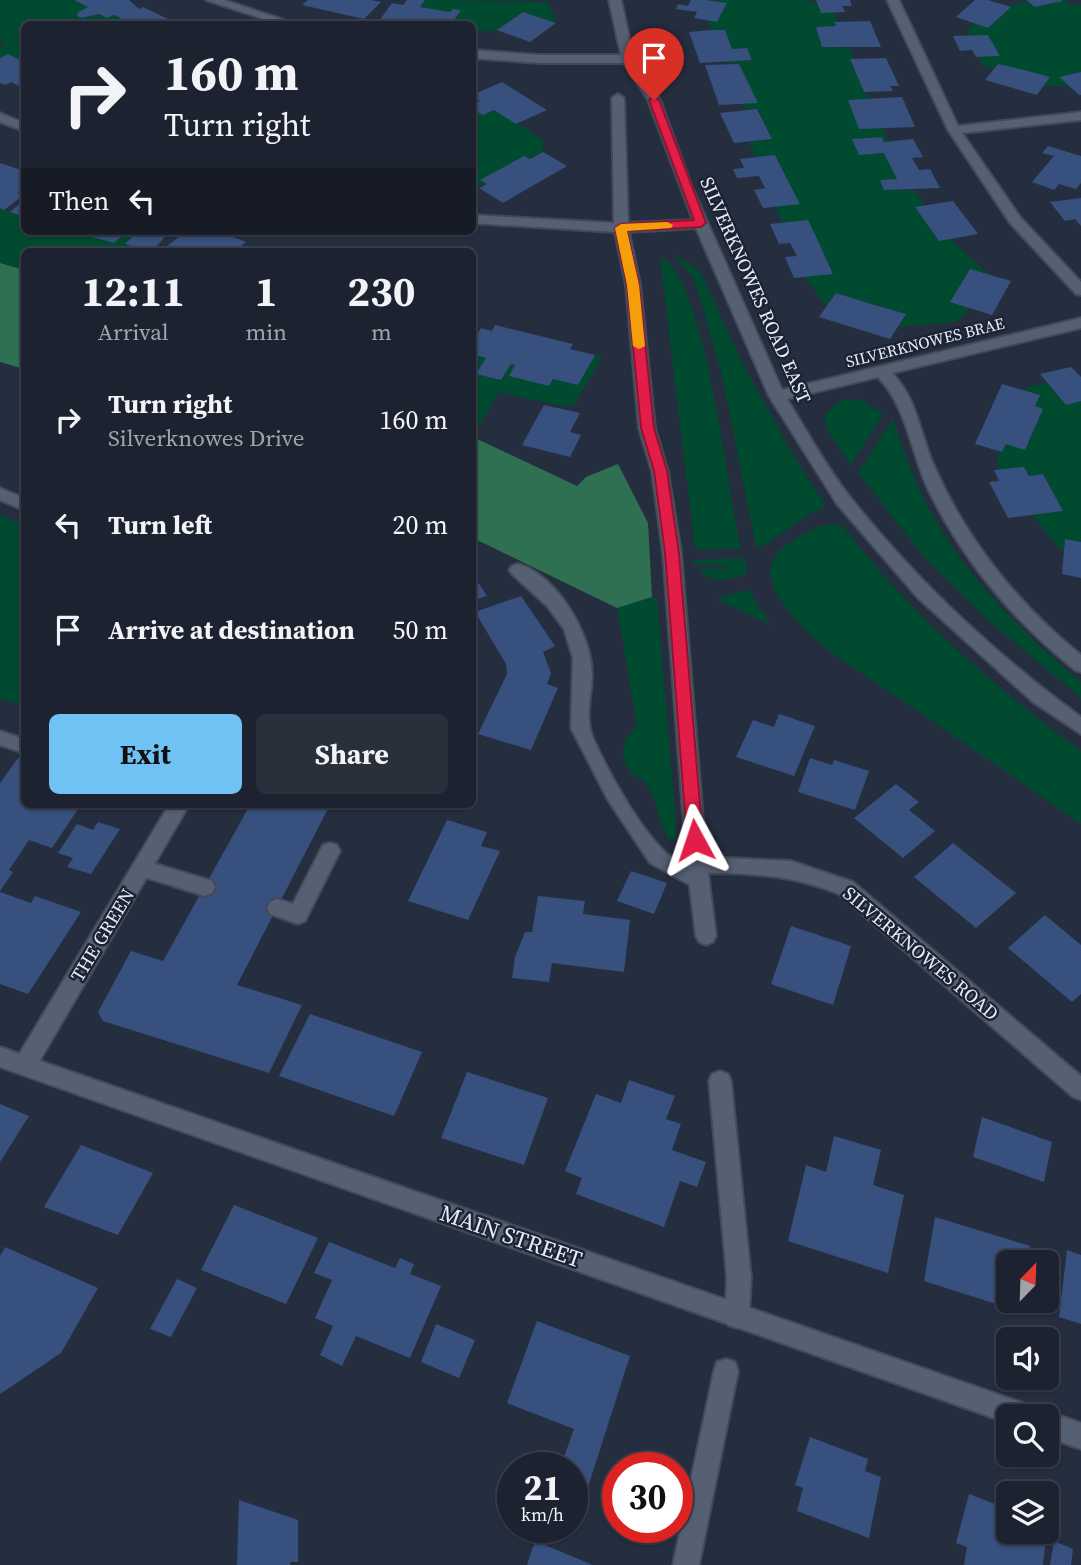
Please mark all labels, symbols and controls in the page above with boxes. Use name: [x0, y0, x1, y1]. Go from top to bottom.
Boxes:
pin: [624, 28, 684, 100]
text: 160 m: [164, 39, 299, 106]
icon: arrive: [635, 39, 673, 77]
icon: right: [49, 49, 140, 140]
text: Turn right: [164, 103, 310, 147]
street label: SILVERKNOWES ROAD EAST: [694, 173, 818, 408]
icon: left: [123, 182, 161, 220]
text: Then: [49, 183, 109, 219]
text: 12:11: [81, 262, 185, 320]
text: 1: [255, 262, 278, 320]
text: 230: [347, 262, 416, 320]
street label: SILVERKNOWES BRAE: [843, 312, 1007, 372]
text: Arrival: [98, 316, 169, 348]
text: min: [245, 316, 287, 348]
text: m: [371, 316, 392, 348]
text: Turn right: [108, 386, 232, 422]
icon: right: [49, 401, 87, 439]
text: 160 m: [380, 402, 448, 438]
text: Silverknowes Drive: [108, 422, 304, 454]
icon: left: [49, 506, 87, 544]
text: Turn left: [108, 507, 212, 543]
text: 20 m: [393, 507, 448, 543]
icon: arrive: [49, 611, 87, 649]
text: Arrive at destination: [108, 612, 355, 648]
text: 50 m: [393, 612, 448, 648]
button: Exit: [49, 714, 242, 794]
button: Share: [256, 714, 448, 794]
position arrow: [658, 803, 732, 877]
street label: SILVERKNOWES ROAD: [838, 880, 1004, 1026]
street label: THE GREEN: [64, 884, 140, 986]
street label: MAIN STREET: [436, 1197, 587, 1275]
north arrow: [996, 1250, 1059, 1312]
map controls: [996, 1250, 1059, 1544]
button: sound: [996, 1327, 1059, 1390]
button: search: [996, 1404, 1059, 1467]
speed limit sign: 30: [602, 1452, 693, 1543]
text: 21: [524, 1464, 561, 1512]
button: layers: [996, 1481, 1059, 1544]
text: km/h: [521, 1502, 564, 1527]

